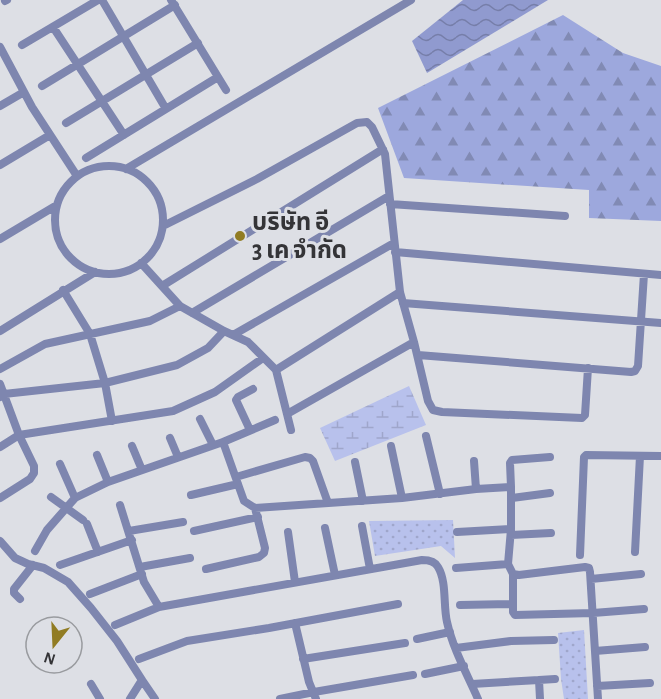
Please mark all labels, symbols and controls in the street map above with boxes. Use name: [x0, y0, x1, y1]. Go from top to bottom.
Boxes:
place label: บริษัท อี 3 เค จำกัด: [252, 209, 347, 263]
marker: บริษัท อี 3 เค จำกัด: [233, 229, 247, 243]
north arrow: [24, 615, 84, 675]
text: N: [42, 649, 57, 668]

